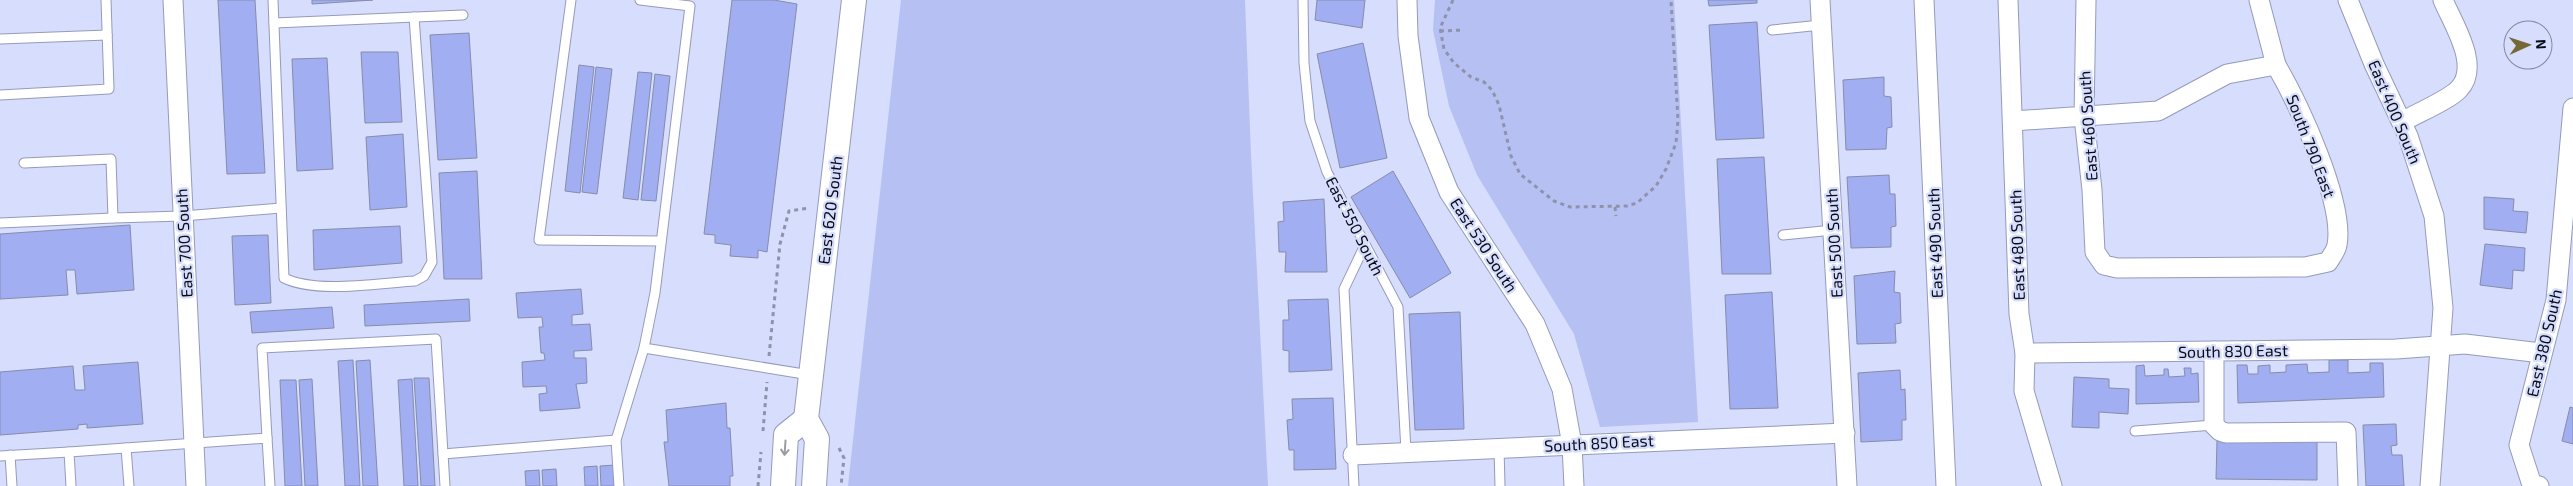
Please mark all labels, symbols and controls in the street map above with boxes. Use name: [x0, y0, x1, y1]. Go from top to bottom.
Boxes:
north arrow: [2503, 20, 2553, 70]
text: N: [2533, 39, 2550, 50]
street label: East 400 South: [2365, 57, 2426, 167]
street label: East 460 South: [2074, 70, 2101, 182]
street label: South 790 East: [2283, 92, 2340, 200]
street label: East 620 South: [813, 154, 846, 265]
street label: East 550 South: [1322, 173, 1389, 278]
street label: East 700 South: [171, 188, 196, 298]
street label: East 500 South: [1821, 188, 1846, 298]
street label: East 490 South: [1923, 188, 1946, 298]
street label: East 480 South: [2005, 189, 2028, 301]
street label: East 530 South: [1447, 194, 1522, 296]
street label: East 380 South: [2522, 287, 2565, 399]
street label: South 830 East: [2178, 340, 2288, 361]
street label: South 850 East: [1544, 430, 1654, 455]
one-way arrow: [781, 440, 790, 456]

